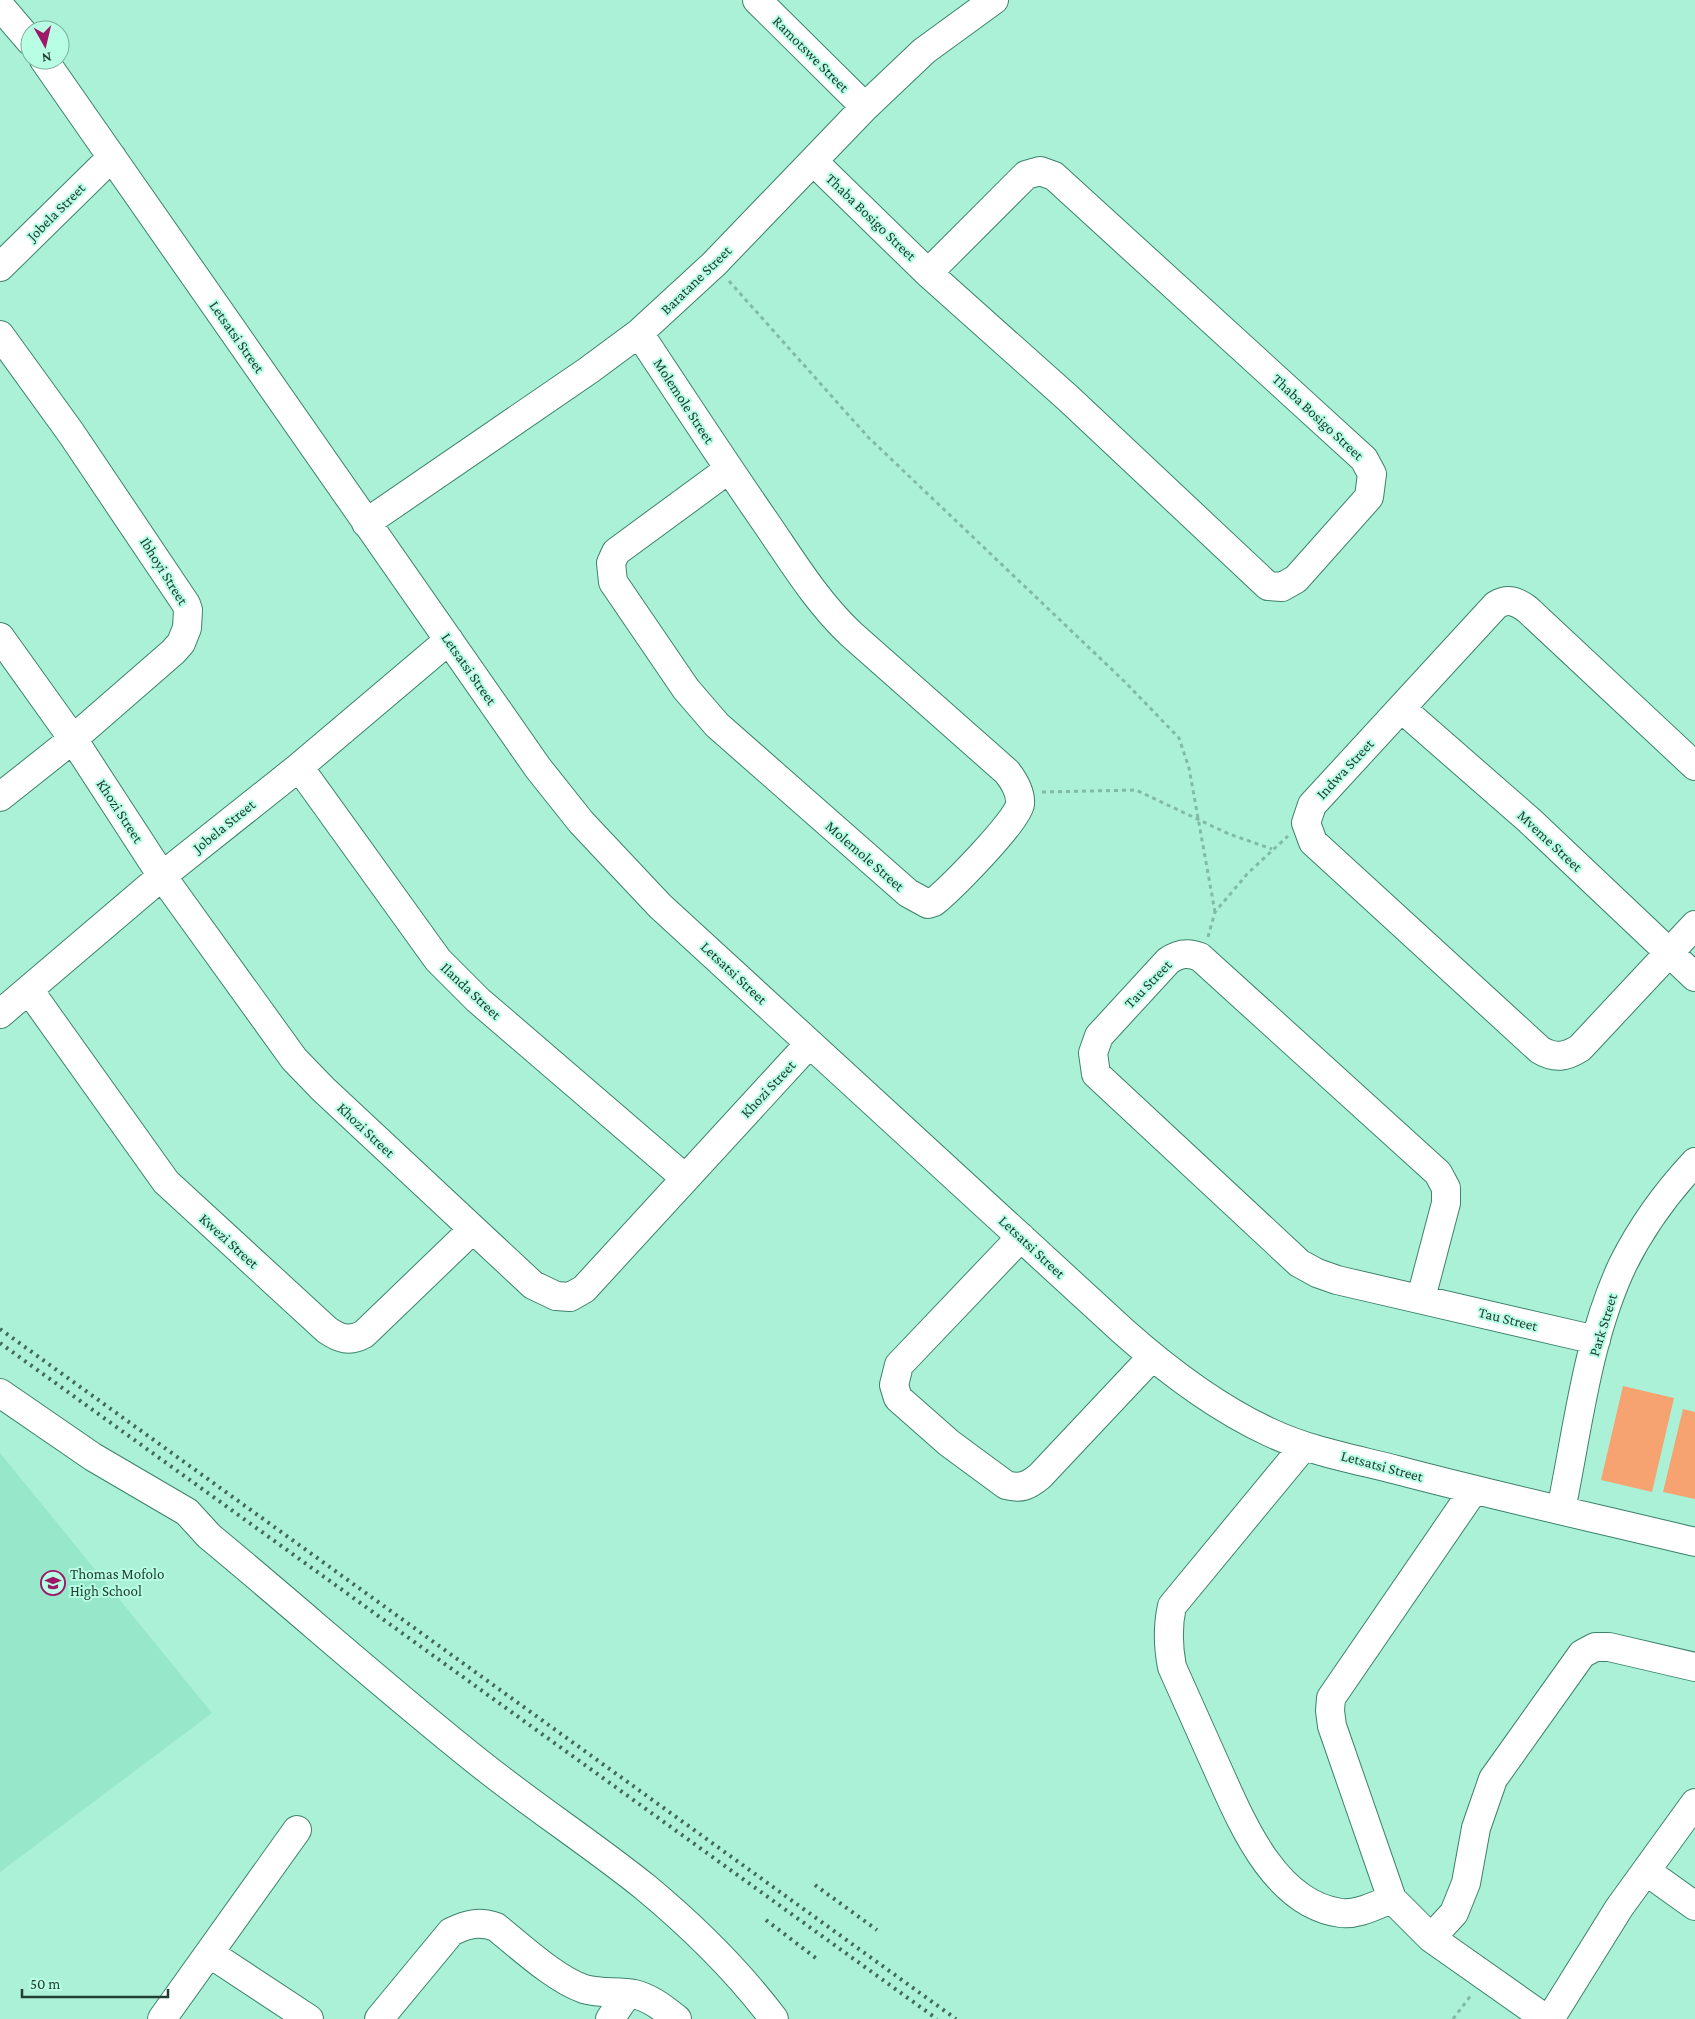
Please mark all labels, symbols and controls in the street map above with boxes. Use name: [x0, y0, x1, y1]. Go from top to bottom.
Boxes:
street label: Ramotswe Street: [770, 13, 853, 96]
north arrow: [20, 20, 70, 70]
text: N: [41, 49, 53, 67]
street label: Thaba Bosigo Street: [822, 170, 920, 265]
street label: Jobela Street: [22, 179, 90, 246]
street label: Baratane Street: [658, 242, 735, 318]
street label: Letsatsi Street: [206, 298, 268, 377]
street label: Molemole Street: [650, 355, 718, 447]
street label: Thaba Bosigo Street: [1268, 371, 1368, 465]
street label: Ibhoyi Street: [136, 534, 192, 609]
street label: Letsatsi Street: [438, 630, 500, 709]
street label: Indwa Street: [1313, 735, 1378, 802]
street label: Khozi Street: [94, 776, 147, 847]
street label: Jobela Street: [188, 796, 260, 858]
street label: Mveme Street: [1514, 807, 1586, 876]
street label: Molemole Street: [823, 818, 908, 895]
street label: Letsatsi Street: [698, 938, 771, 1008]
street label: Tau Street: [1121, 956, 1175, 1011]
street label: Ilanda Street: [438, 959, 505, 1024]
street label: Khozi Street: [737, 1056, 799, 1121]
street label: Khozi Street: [334, 1099, 399, 1161]
street label: Kwezi Street: [196, 1210, 263, 1272]
street label: Letsatsi Street: [996, 1212, 1069, 1282]
street label: Park Street: [1586, 1291, 1620, 1358]
street label: Tau Street: [1477, 1304, 1540, 1334]
street label: Letsatsi Street: [1339, 1447, 1426, 1485]
place label: Thomas Mofolo High School: [70, 1566, 164, 1600]
school or university icon: Thomas Mofolo High School: [40, 1570, 66, 1596]
scale bar: [22, 1966, 169, 1998]
text: 50 m: [30, 1976, 60, 1992]

